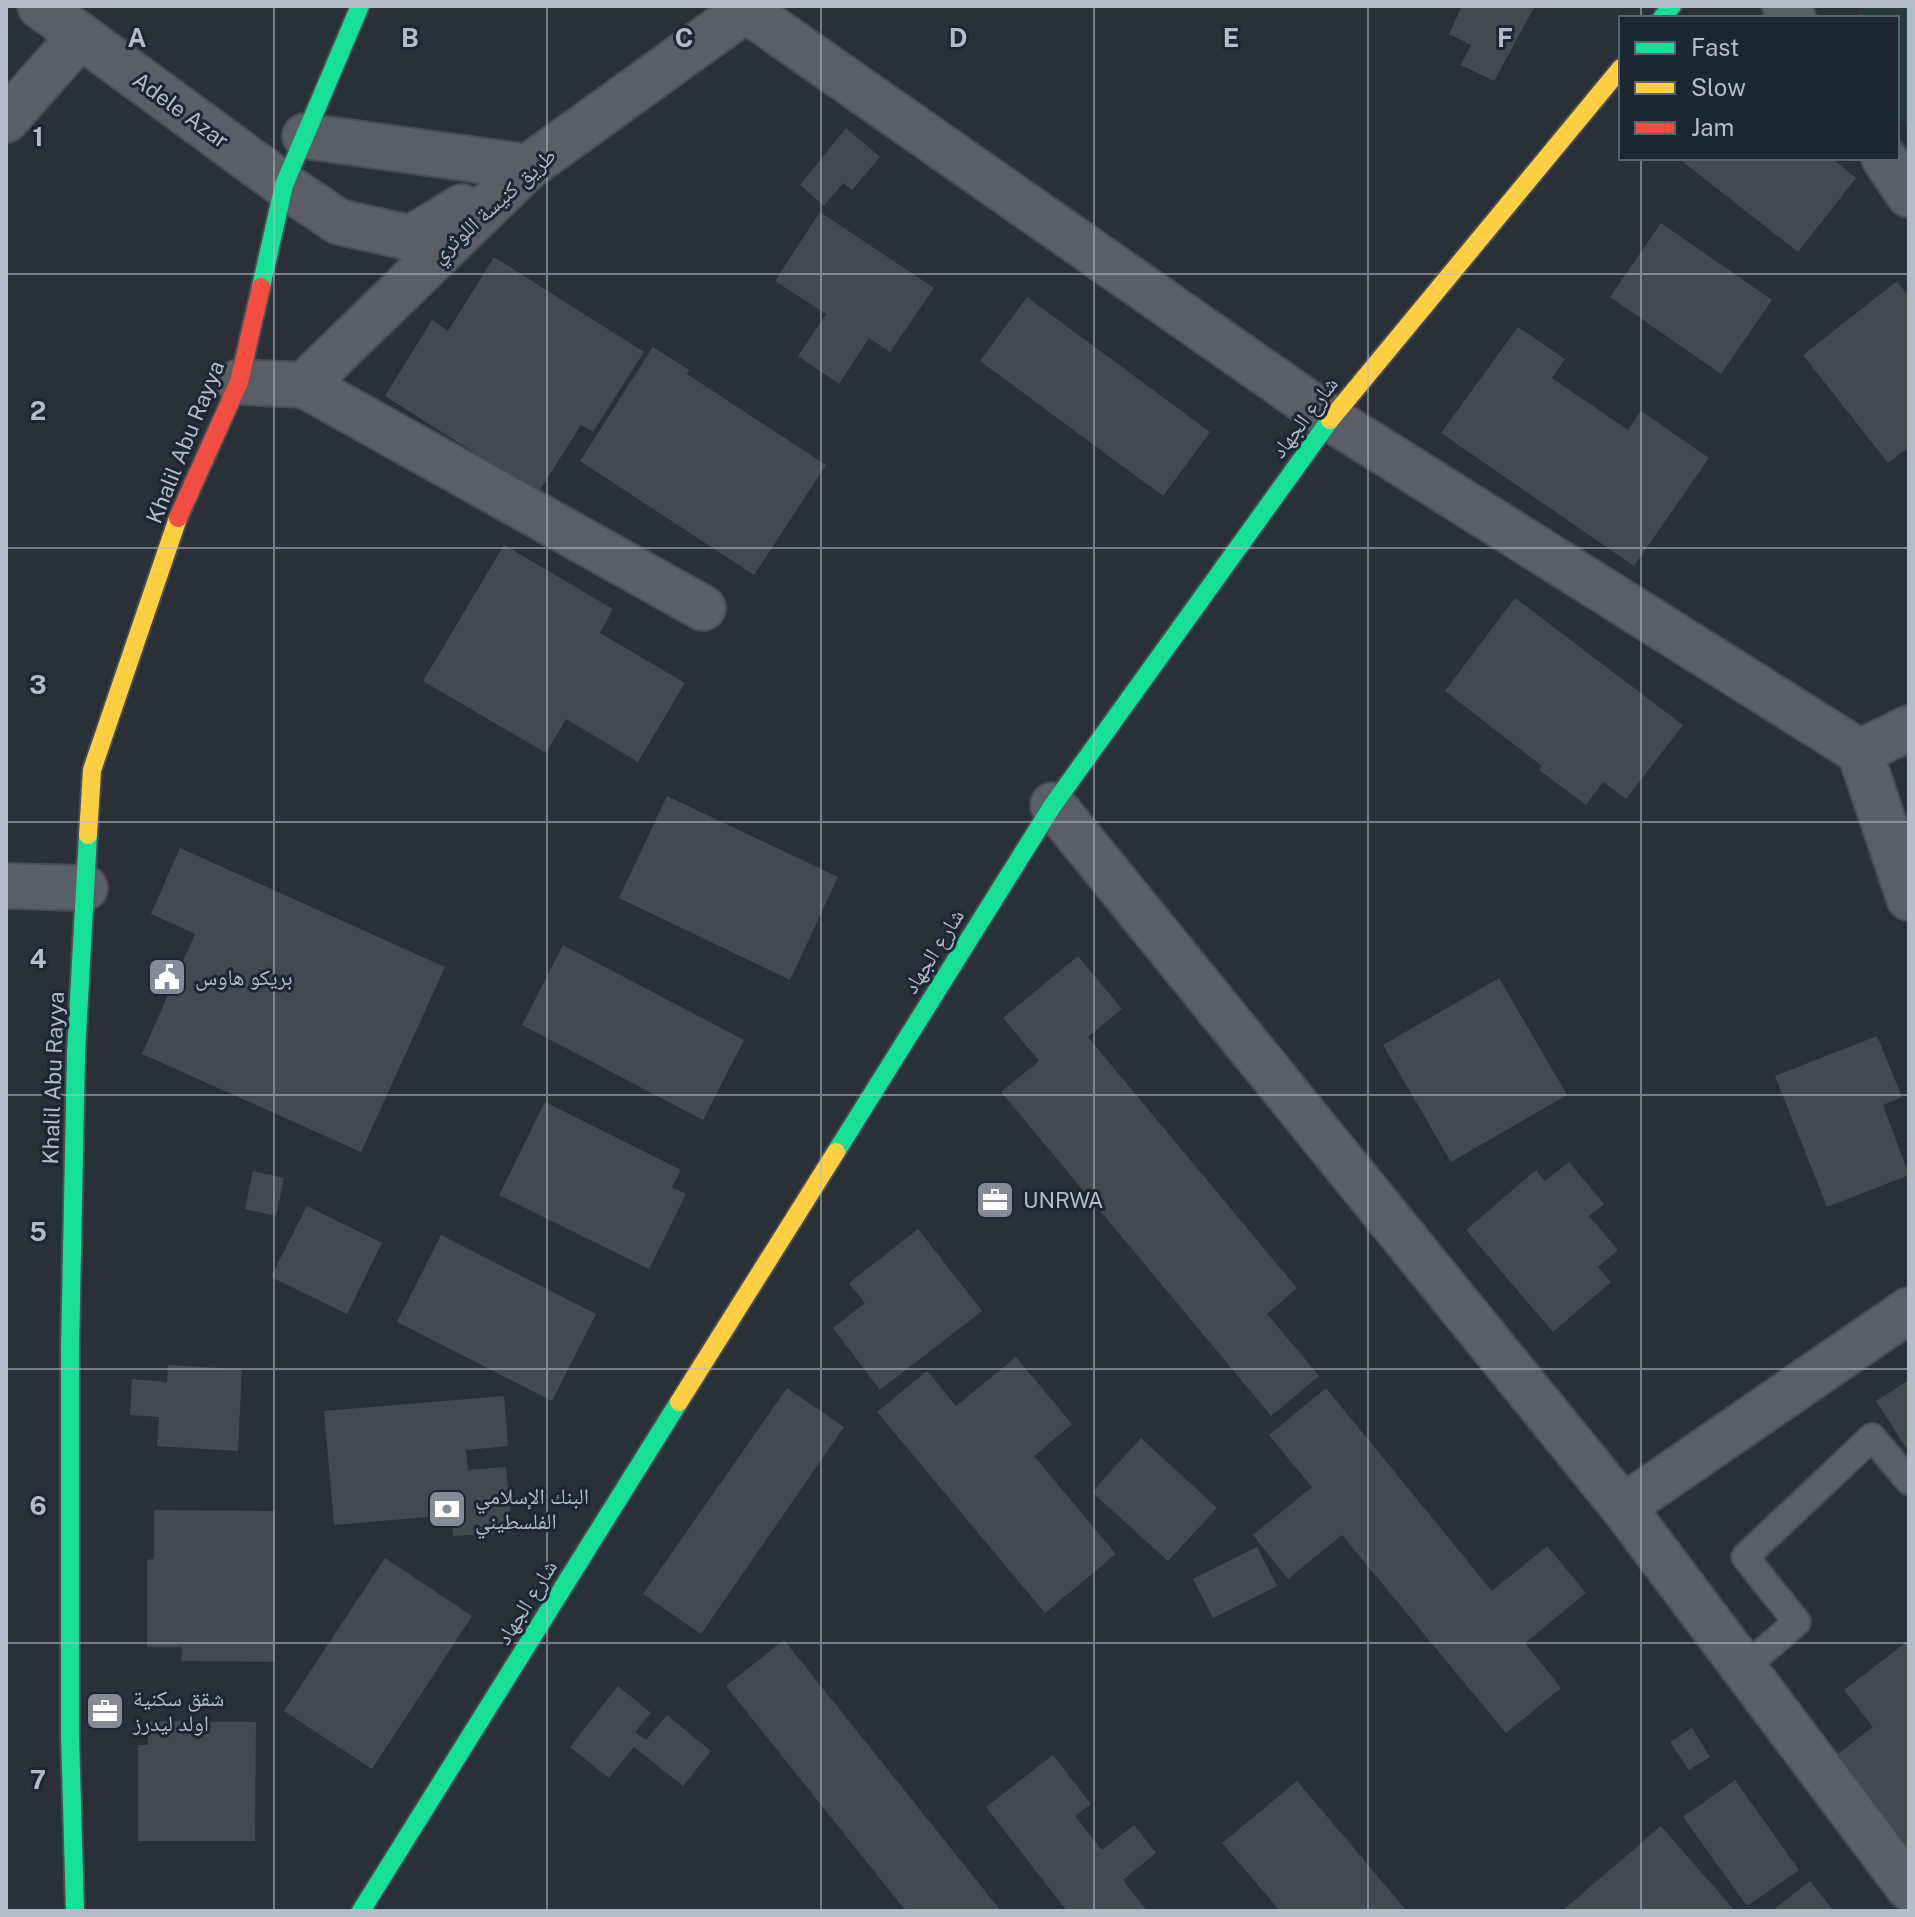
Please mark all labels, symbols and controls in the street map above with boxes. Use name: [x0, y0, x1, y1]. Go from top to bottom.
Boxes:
legend: [1619, 16, 1899, 160]
text: A: [128, 22, 147, 53]
text: B: [401, 22, 419, 53]
text: C: [675, 22, 693, 53]
text: D: [949, 22, 967, 53]
text: E: [1223, 22, 1239, 53]
text: F: [1497, 22, 1513, 53]
text: Fast: [1691, 33, 1739, 61]
street label: Adele Azar: [128, 67, 234, 153]
text: Slow: [1691, 73, 1746, 101]
text: Jam: [1691, 113, 1734, 141]
text: 1: [32, 121, 44, 152]
street label: طريق كنيسة اللوثري: [425, 142, 564, 271]
street label: Khalil Abu Rayya: [141, 357, 229, 527]
street label: شارع الجهاد: [1265, 371, 1344, 463]
text: 2: [30, 395, 46, 426]
text: 3: [29, 669, 47, 700]
street label: شارع الجهاد: [897, 904, 970, 999]
text: 4: [29, 943, 47, 974]
public building icon: بريكو هاوس: [146, 956, 188, 998]
place label: بريكو هاوس: [195, 964, 293, 991]
street label: Khalil Abu Rayya: [37, 991, 69, 1165]
office icon: UNRWA: [974, 1179, 1016, 1221]
place label: UNRWA: [1023, 1187, 1103, 1213]
text: 5: [29, 1216, 47, 1247]
place label: البنك الإسلامي الفلسطيني: [475, 1483, 589, 1539]
bank icon: البنك الإسلامي الفلسطيني: [426, 1488, 468, 1530]
text: 6: [29, 1490, 47, 1521]
street label: شارع الجهاد: [490, 1555, 563, 1650]
place label: شقق سكنية اولد ليدرز: [132, 1685, 224, 1736]
office icon: شقق سكنية اولد ليدرز: [84, 1690, 126, 1732]
text: 7: [30, 1764, 46, 1795]

